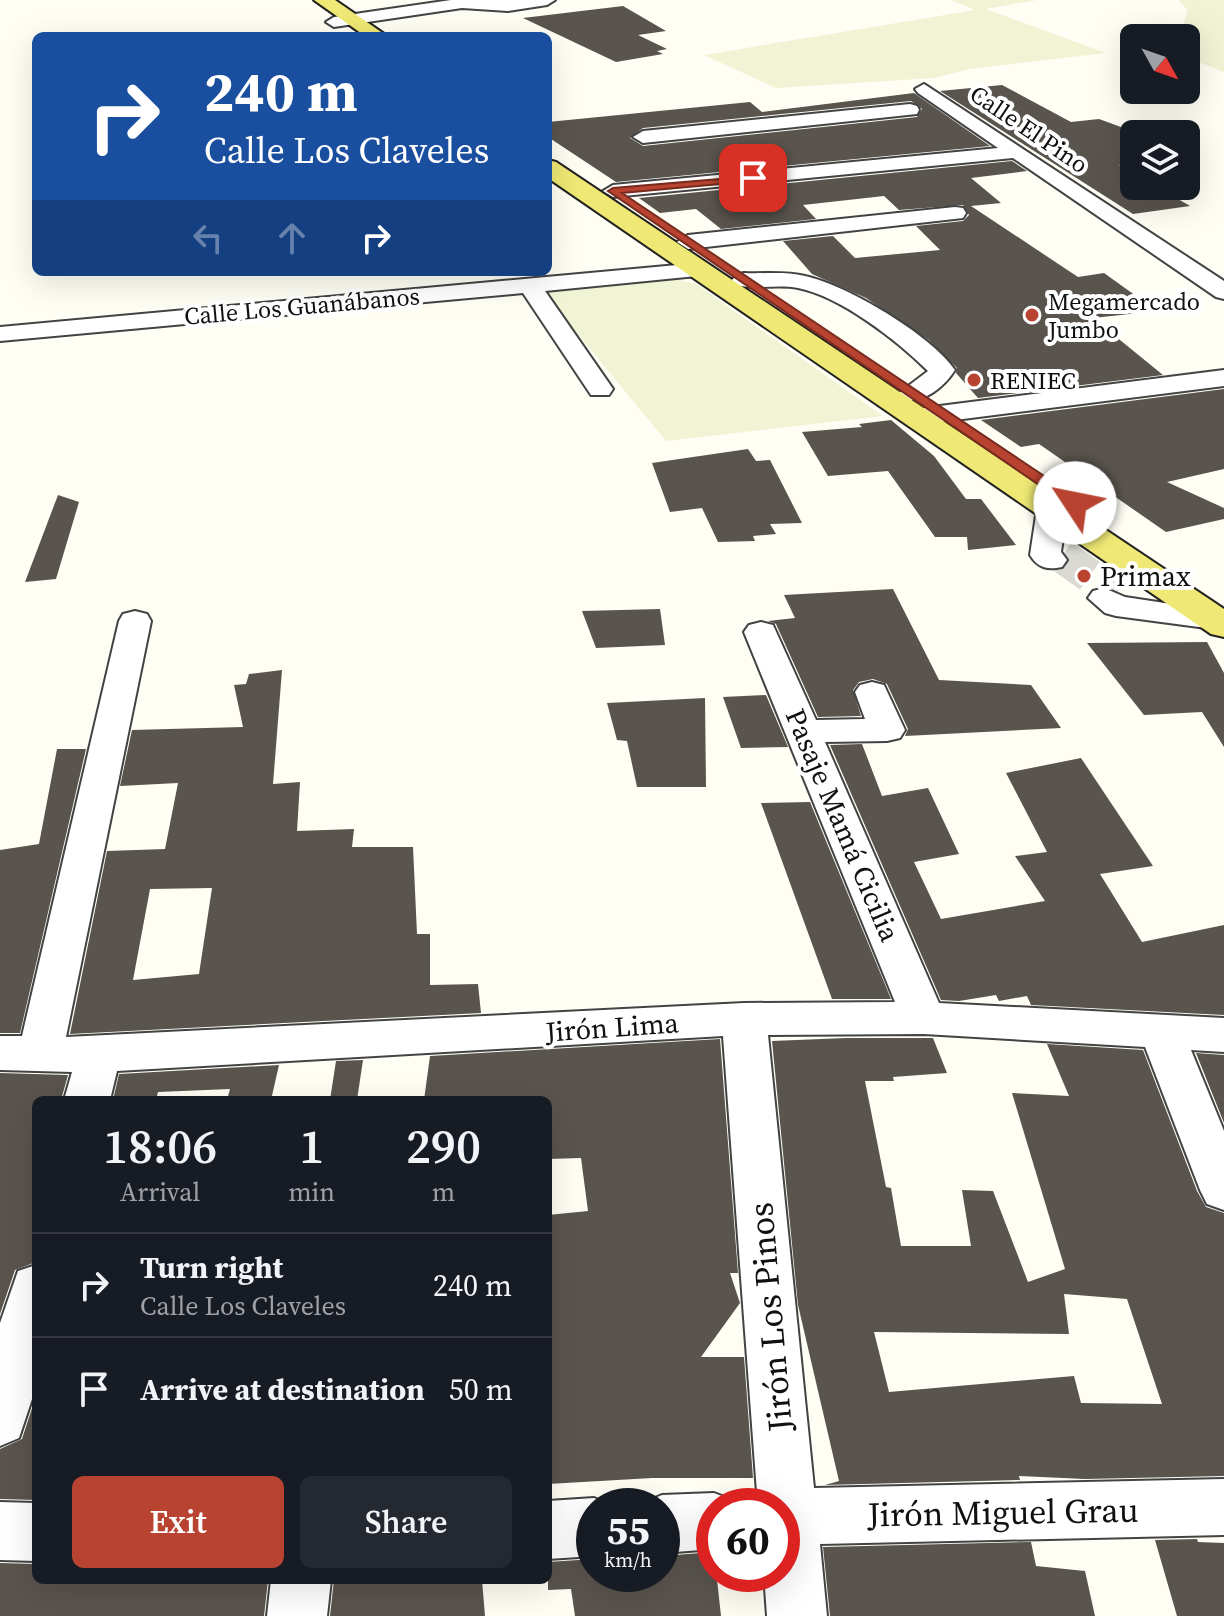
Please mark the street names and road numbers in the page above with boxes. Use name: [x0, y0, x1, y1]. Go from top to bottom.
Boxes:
street label: Calle El Pino: [963, 77, 1095, 181]
street label: Calle Los Guanábanos: [183, 279, 421, 333]
street label: Pasaje Mamá Cicilia: [777, 703, 910, 948]
street label: Jirón Lima: [543, 1003, 681, 1051]
street label: Jirón Los Pinos: [737, 1200, 803, 1435]
street label: Jirón Miguel Grau: [866, 1487, 1139, 1537]

